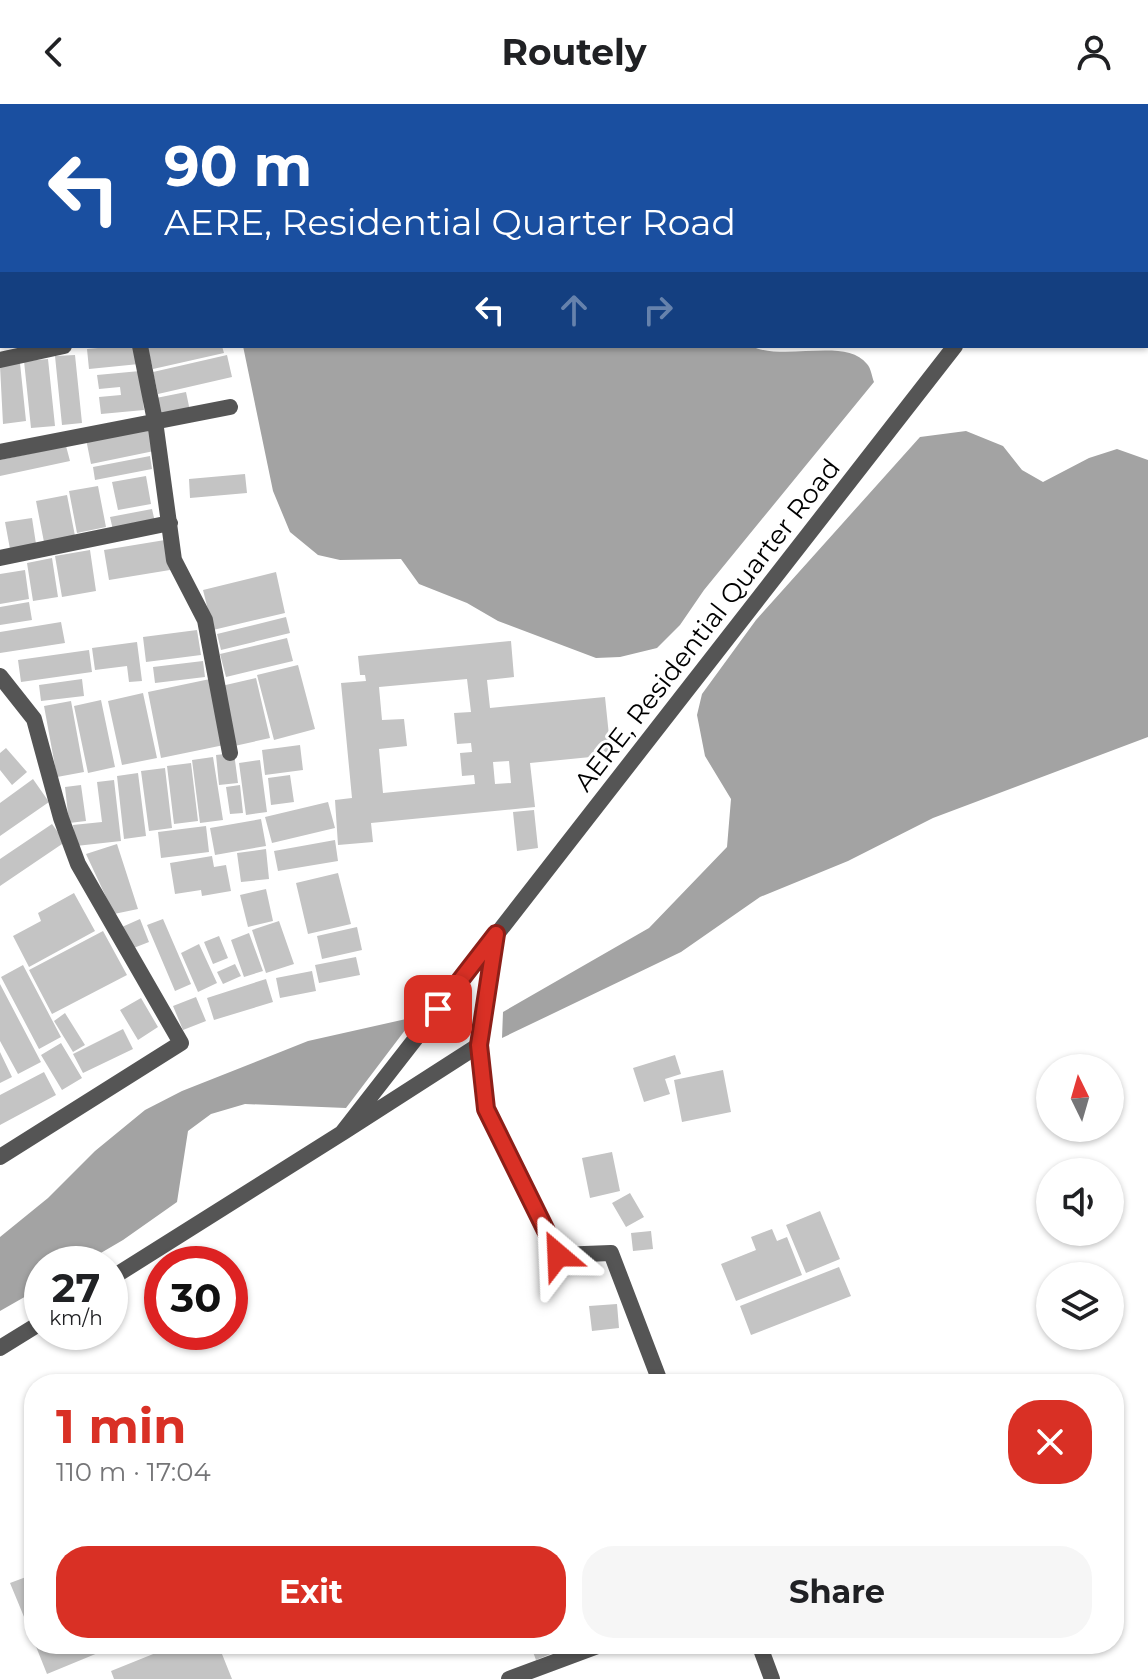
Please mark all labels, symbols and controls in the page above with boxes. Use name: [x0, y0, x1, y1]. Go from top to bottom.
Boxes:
icon: back: [32, 30, 76, 74]
text: Routely: [502, 30, 646, 74]
icon: person: [1072, 30, 1116, 74]
text: 90 m: [164, 132, 312, 200]
icon: left: [32, 136, 136, 240]
text: AERE, Residential Quarter Road: [164, 200, 736, 244]
icon: left: [468, 288, 512, 332]
icon: ahead: [552, 288, 596, 332]
icon: right: [636, 288, 680, 332]
street label: AERE, Residential Quarter Road: [567, 452, 847, 798]
pin: [404, 975, 472, 1043]
icon: arrive: [416, 987, 460, 1031]
north arrow: [1036, 1054, 1124, 1142]
map controls: [1036, 1054, 1124, 1350]
button: sound: [1036, 1158, 1124, 1246]
position arrow: [516, 1213, 600, 1297]
speed limit sign: 30: [144, 1246, 248, 1350]
button: layers: [1036, 1262, 1124, 1350]
text: 27: [52, 1263, 100, 1312]
text: km/h: [49, 1306, 103, 1330]
text: 1 min: [56, 1397, 186, 1455]
button: close: [1008, 1400, 1092, 1484]
text: 110 m · 17:04: [56, 1456, 211, 1488]
button: Exit: [56, 1546, 566, 1638]
button: Share: [582, 1546, 1092, 1638]

